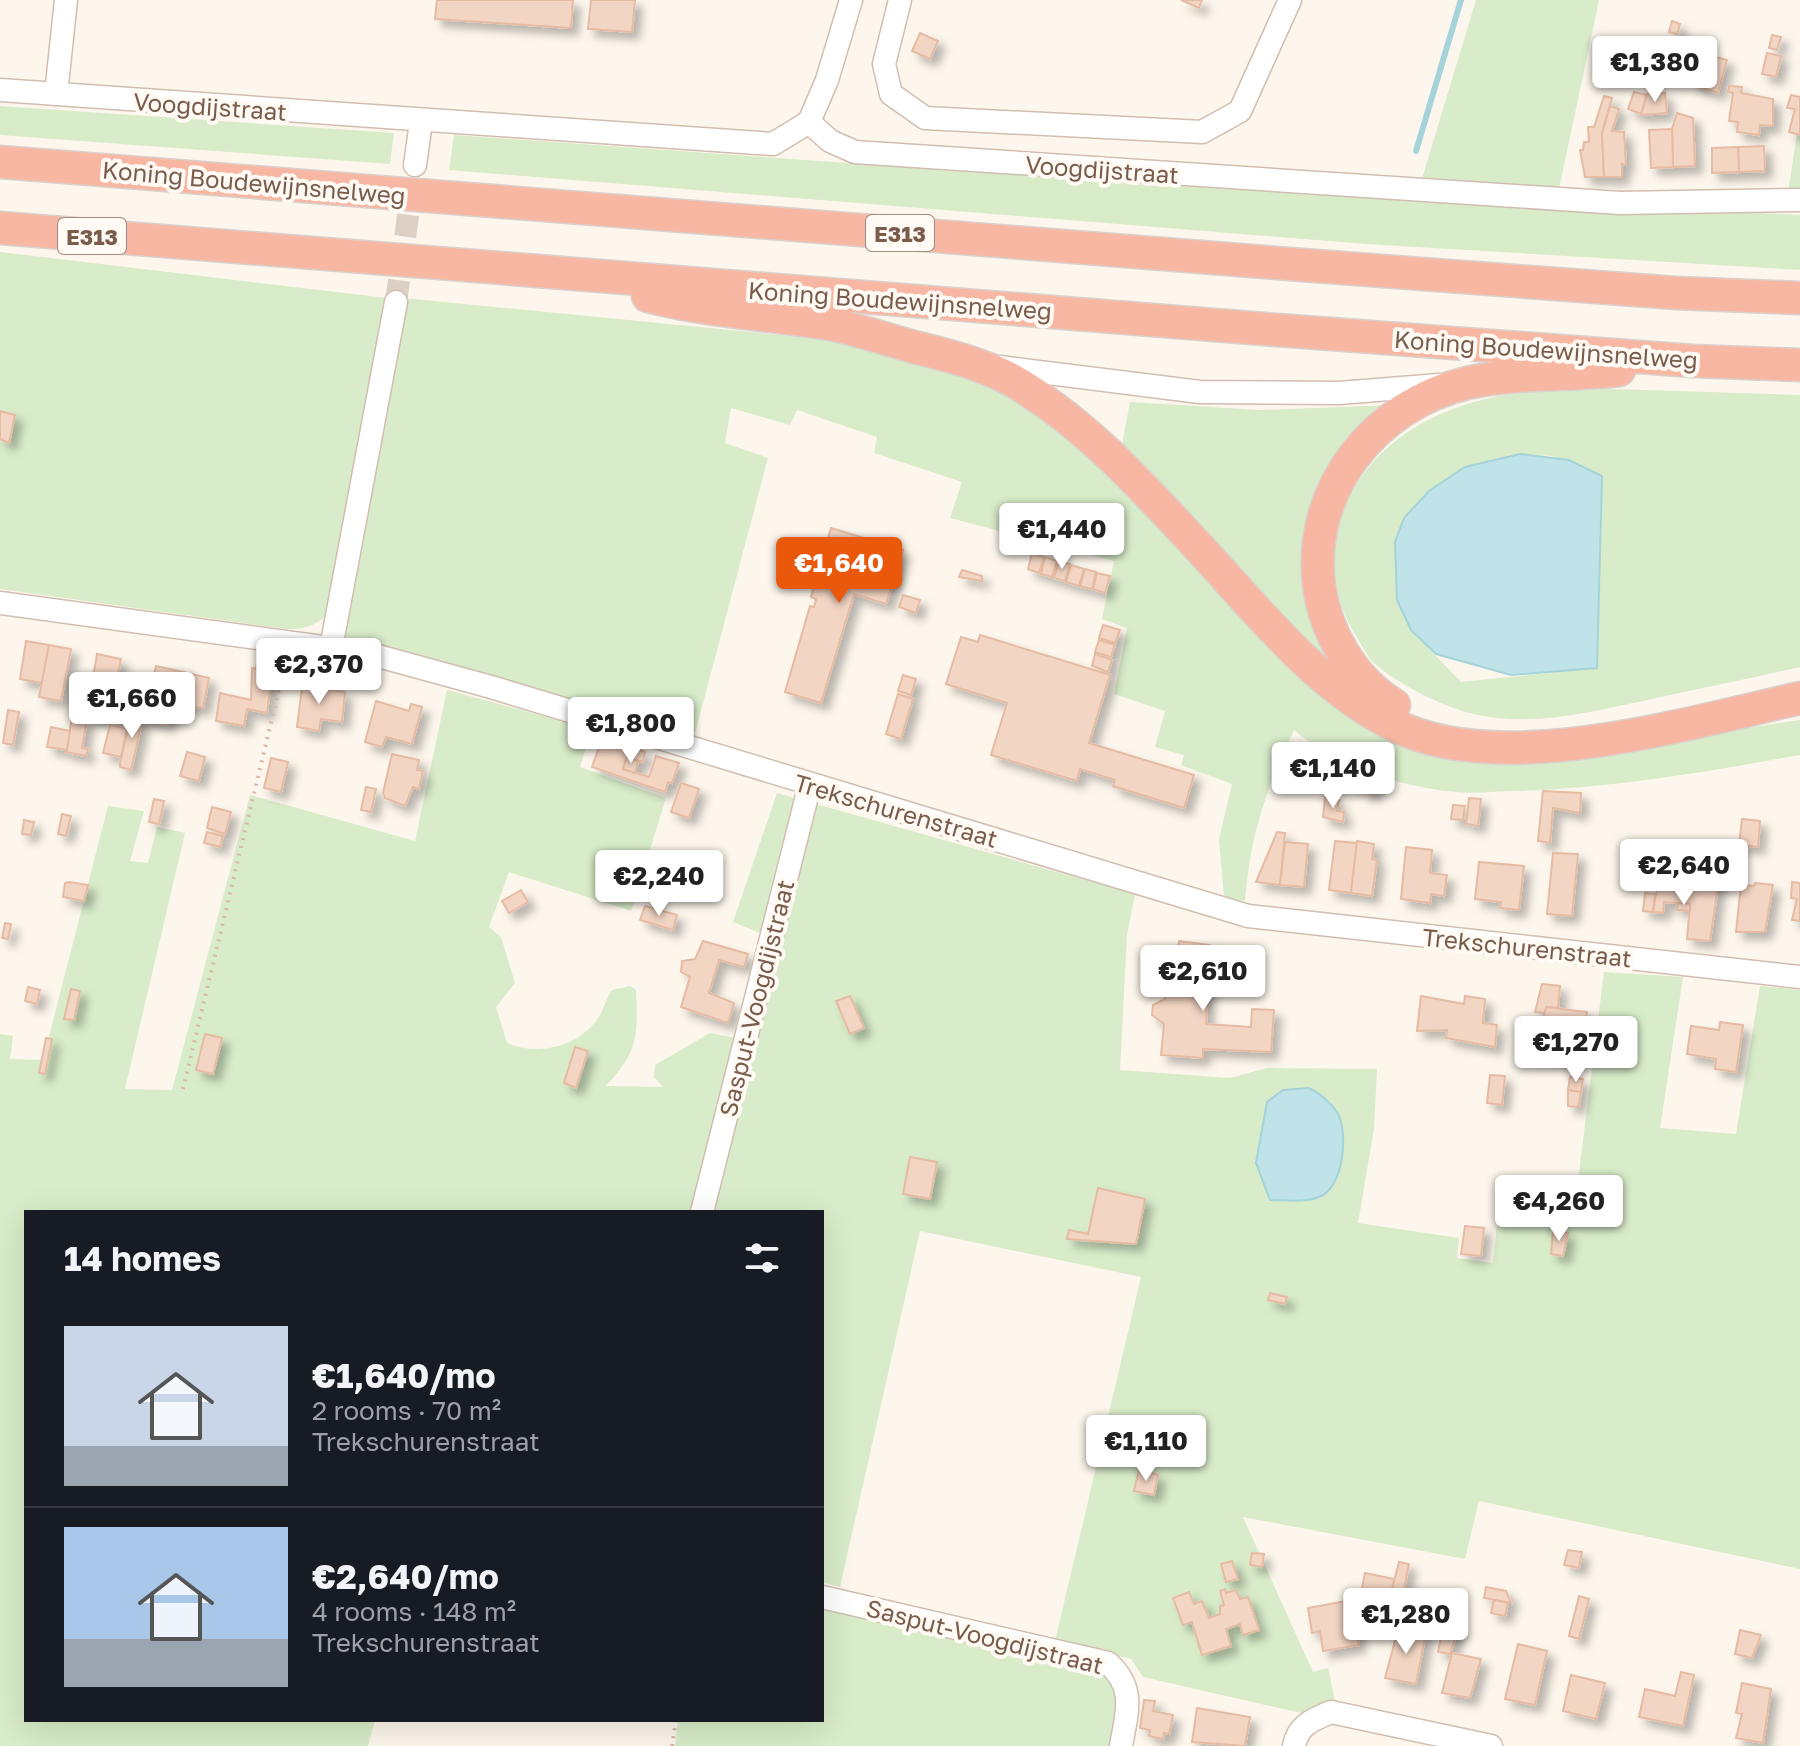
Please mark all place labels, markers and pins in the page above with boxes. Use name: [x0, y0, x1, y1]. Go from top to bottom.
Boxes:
pin: €1,380: [1590, 36, 1720, 104]
pin: €1,440: [997, 503, 1127, 571]
pin: €1,640: [774, 537, 904, 605]
pin: €2,370: [254, 638, 384, 706]
pin: €1,660: [67, 672, 197, 740]
pin: €1,800: [566, 697, 696, 765]
pin: €1,140: [1268, 742, 1398, 810]
pin: €2,640: [1619, 839, 1749, 907]
pin: €2,240: [594, 850, 724, 918]
pin: €2,610: [1138, 945, 1268, 1013]
pin: €1,270: [1511, 1016, 1641, 1084]
pin: €4,260: [1494, 1175, 1624, 1243]
pin: €1,110: [1081, 1415, 1211, 1483]
pin: €1,280: [1341, 1588, 1471, 1656]

